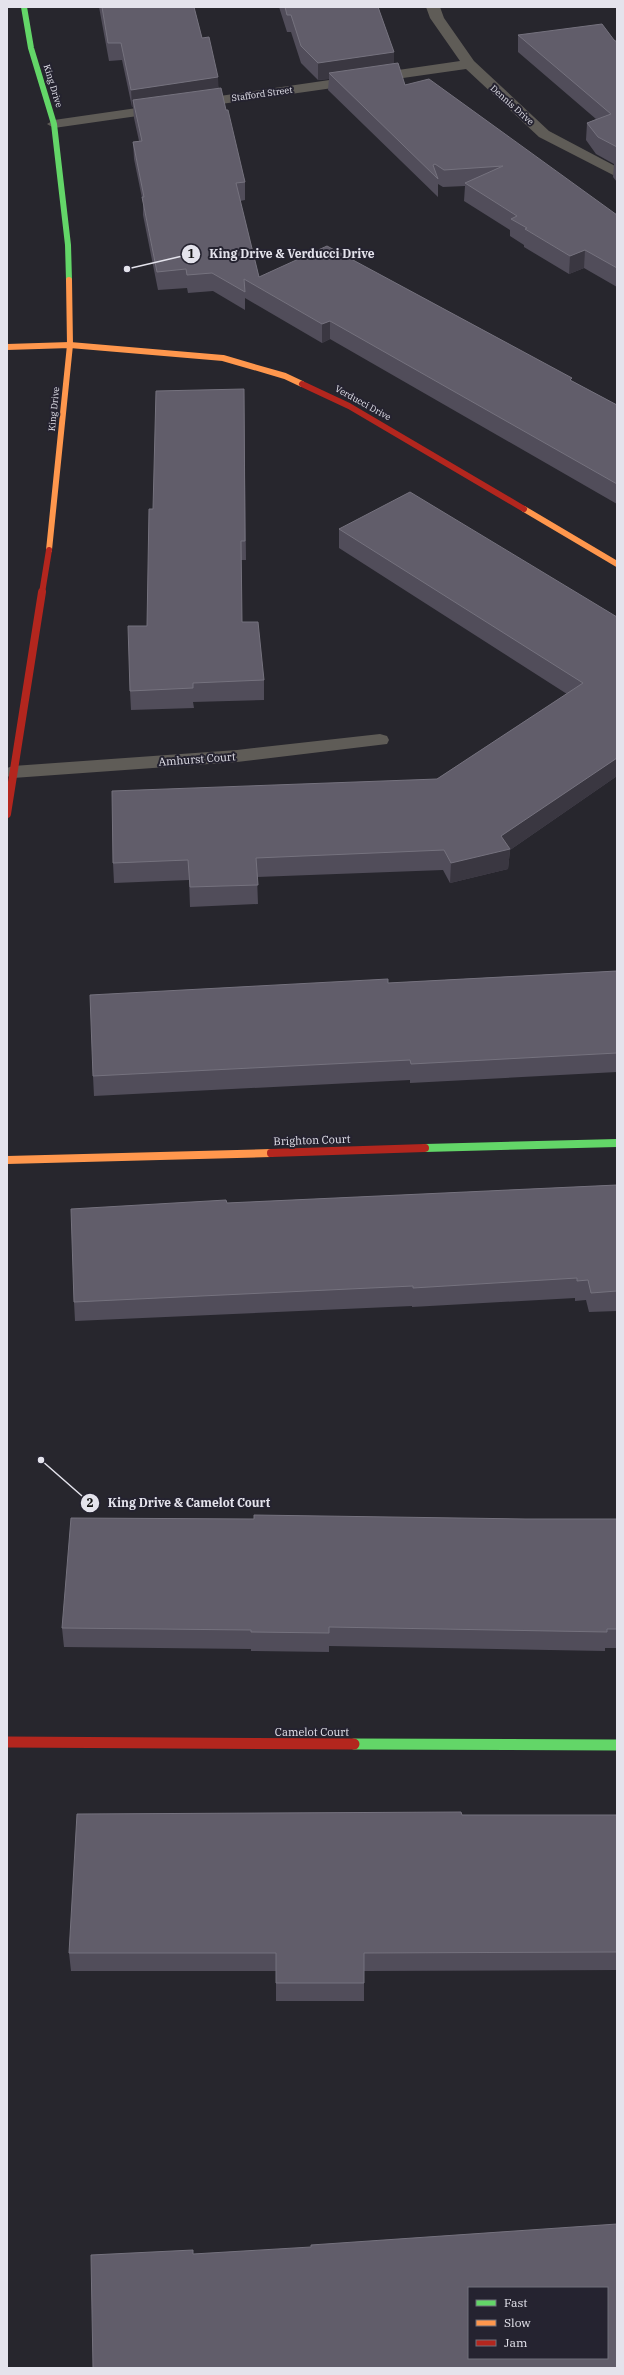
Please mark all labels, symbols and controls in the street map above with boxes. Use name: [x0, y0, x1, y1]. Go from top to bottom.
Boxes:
street label: King Drive: [42, 63, 65, 109]
street label: Dennis Drive: [488, 82, 536, 127]
street label: Stafford Street: [231, 84, 293, 103]
callout: King Drive & Verducci Drive: [181, 242, 382, 266]
text: 1: [187, 246, 195, 261]
text: King Drive & Verducci Drive: [209, 246, 375, 261]
street label: Verducci Drive: [333, 383, 393, 423]
street label: King Drive: [46, 386, 61, 432]
street label: Amhurst Court: [158, 749, 236, 769]
street label: Brighton Court: [273, 1132, 351, 1148]
callout: King Drive & Camelot Court: [80, 1491, 278, 1515]
text: 2: [86, 1495, 94, 1510]
text: King Drive & Camelot Court: [108, 1495, 271, 1510]
street label: Camelot Court: [275, 1725, 349, 1739]
legend: [468, 2287, 608, 2359]
text: Fast: [504, 2295, 528, 2310]
text: Slow: [504, 2315, 531, 2330]
text: Jam: [504, 2335, 528, 2350]

